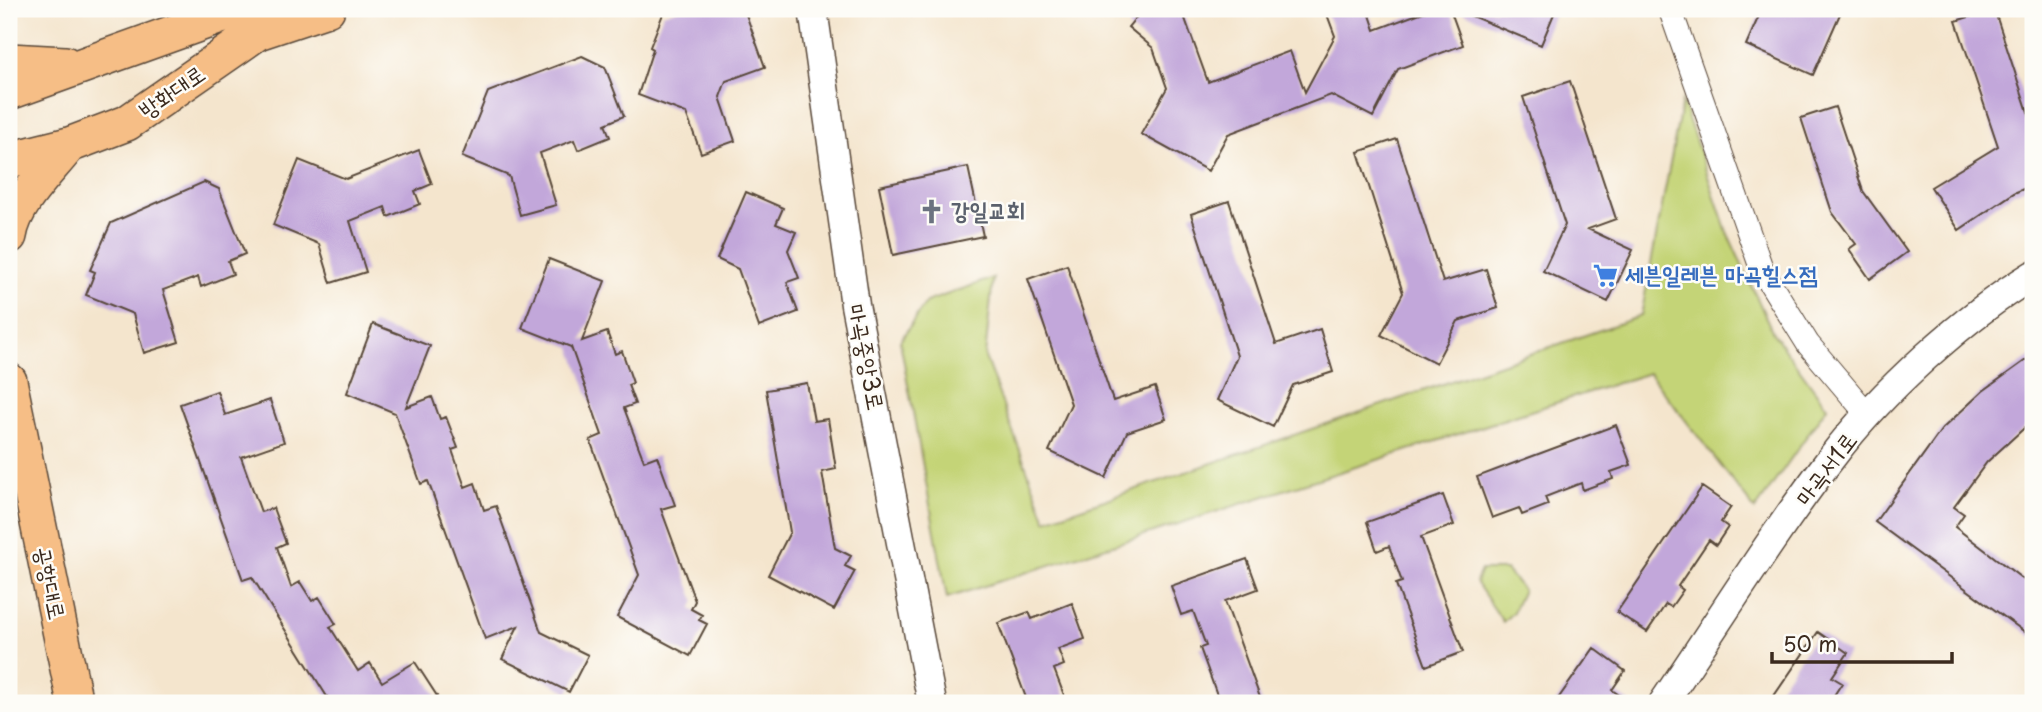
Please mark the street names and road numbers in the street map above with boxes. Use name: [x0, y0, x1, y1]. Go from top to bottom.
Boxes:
street label: 방화대로: [131, 55, 211, 126]
street label: 마곡중앙3로: [840, 300, 895, 413]
street label: 마곡서1로: [1785, 424, 1864, 512]
street label: 공항대로: [27, 543, 76, 623]

